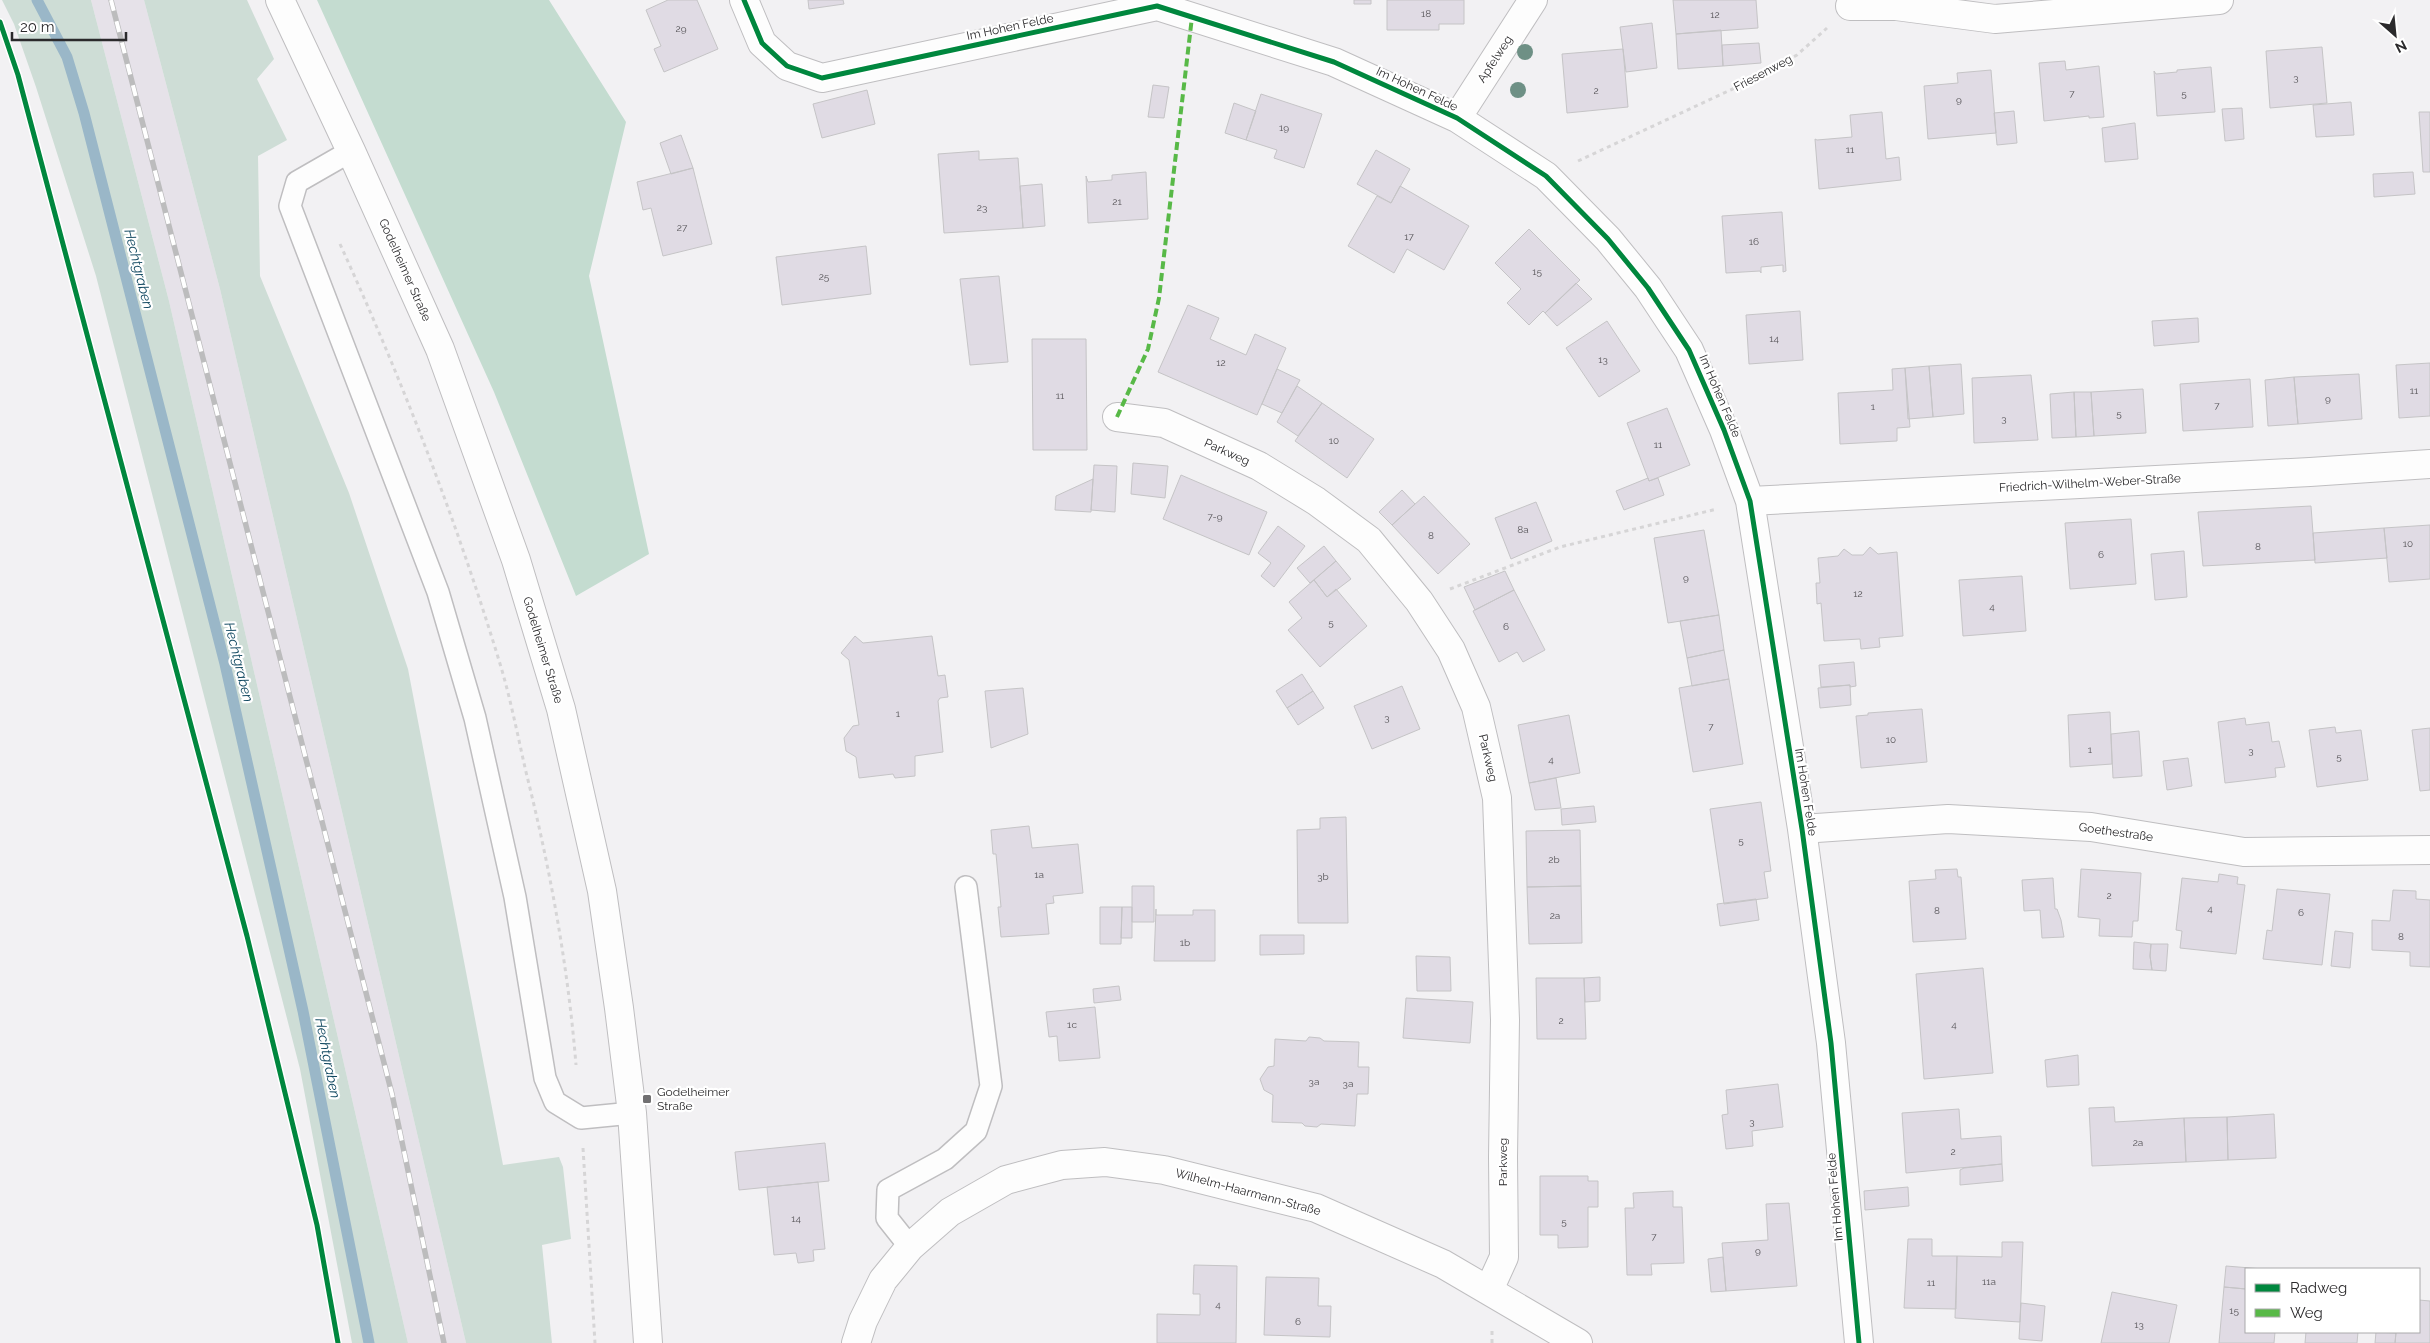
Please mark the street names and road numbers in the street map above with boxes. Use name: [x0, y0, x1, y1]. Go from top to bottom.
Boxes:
street label: Im Hohen Felde: [965, 11, 1055, 43]
street label: Apfelweg: [1475, 33, 1515, 85]
street label: Friesenweg: [1731, 52, 1795, 94]
street label: Im Hohen Felde: [1374, 64, 1460, 114]
street label: Godelheimer Straße: [376, 217, 434, 323]
street label: Im Hohen Felde: [1696, 353, 1744, 439]
street label: Parkweg: [1202, 436, 1252, 468]
street label: Friedrich-Wilhelm-Weber-Straße: [1999, 471, 2181, 495]
street label: Godelheimer Straße: [520, 595, 566, 705]
street label: Parkweg: [1476, 733, 1500, 783]
street label: Im Hohen Felde: [1792, 747, 1820, 837]
street label: Goethestraße: [2078, 820, 2154, 844]
street label: Parkweg: [1496, 1138, 1510, 1186]
street label: Im Hohen Felde: [1824, 1152, 1846, 1242]
street label: Wilhelm-Haarmann-Straße: [1174, 1166, 1322, 1218]

